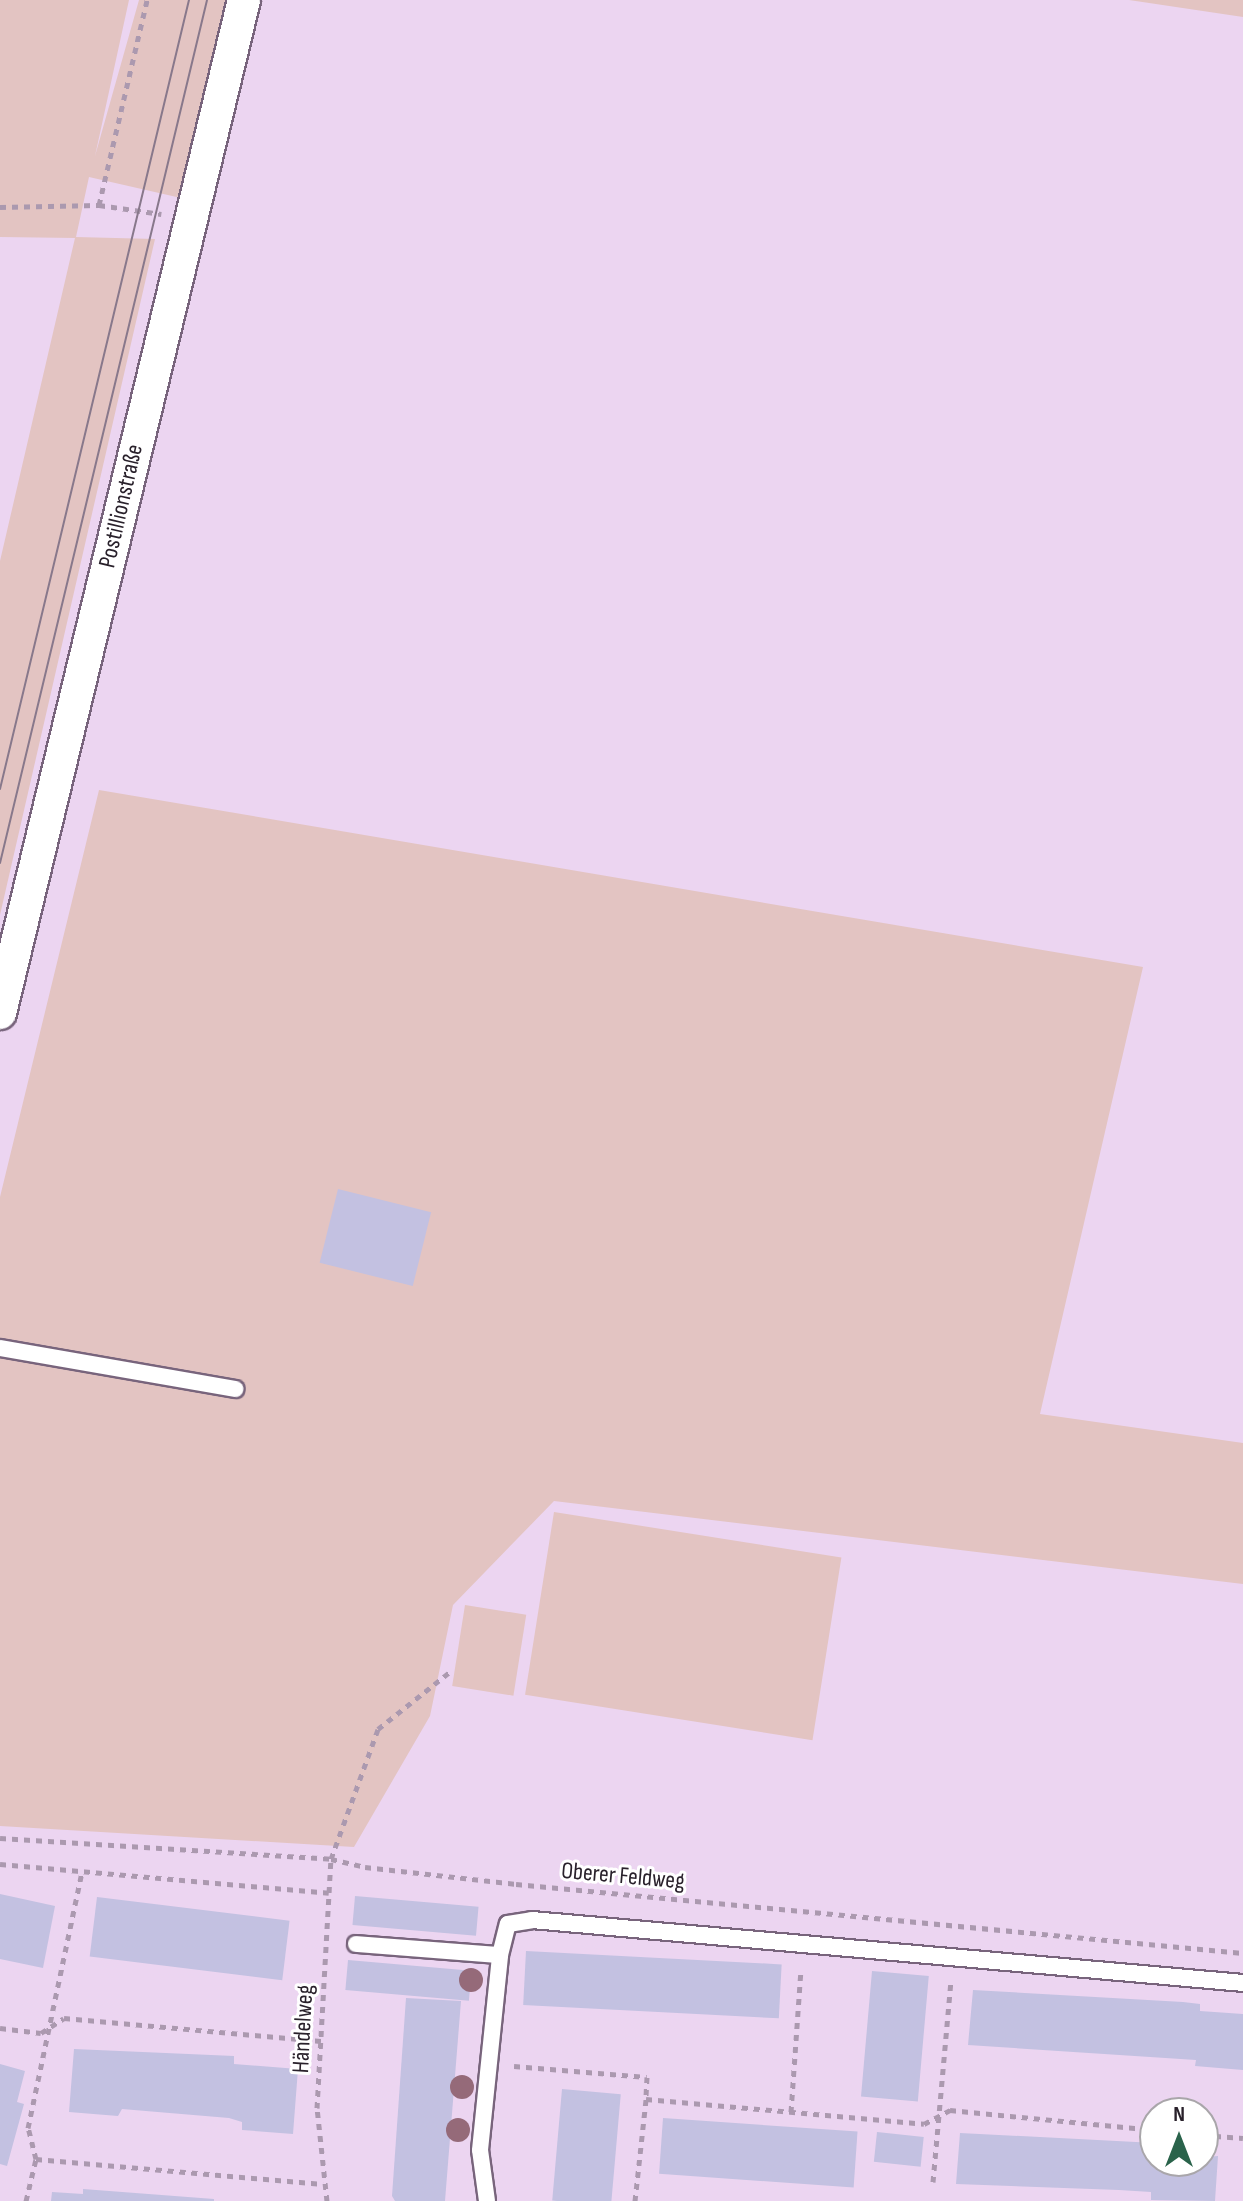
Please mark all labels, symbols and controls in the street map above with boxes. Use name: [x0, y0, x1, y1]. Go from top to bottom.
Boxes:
street label: Postillionstraße: [93, 441, 149, 571]
street label: Oberer Feldweg: [560, 1856, 686, 1896]
street label: Händelweg: [286, 1984, 320, 2074]
north arrow: [1139, 2097, 1219, 2177]
text: N: [1173, 2101, 1185, 2128]

